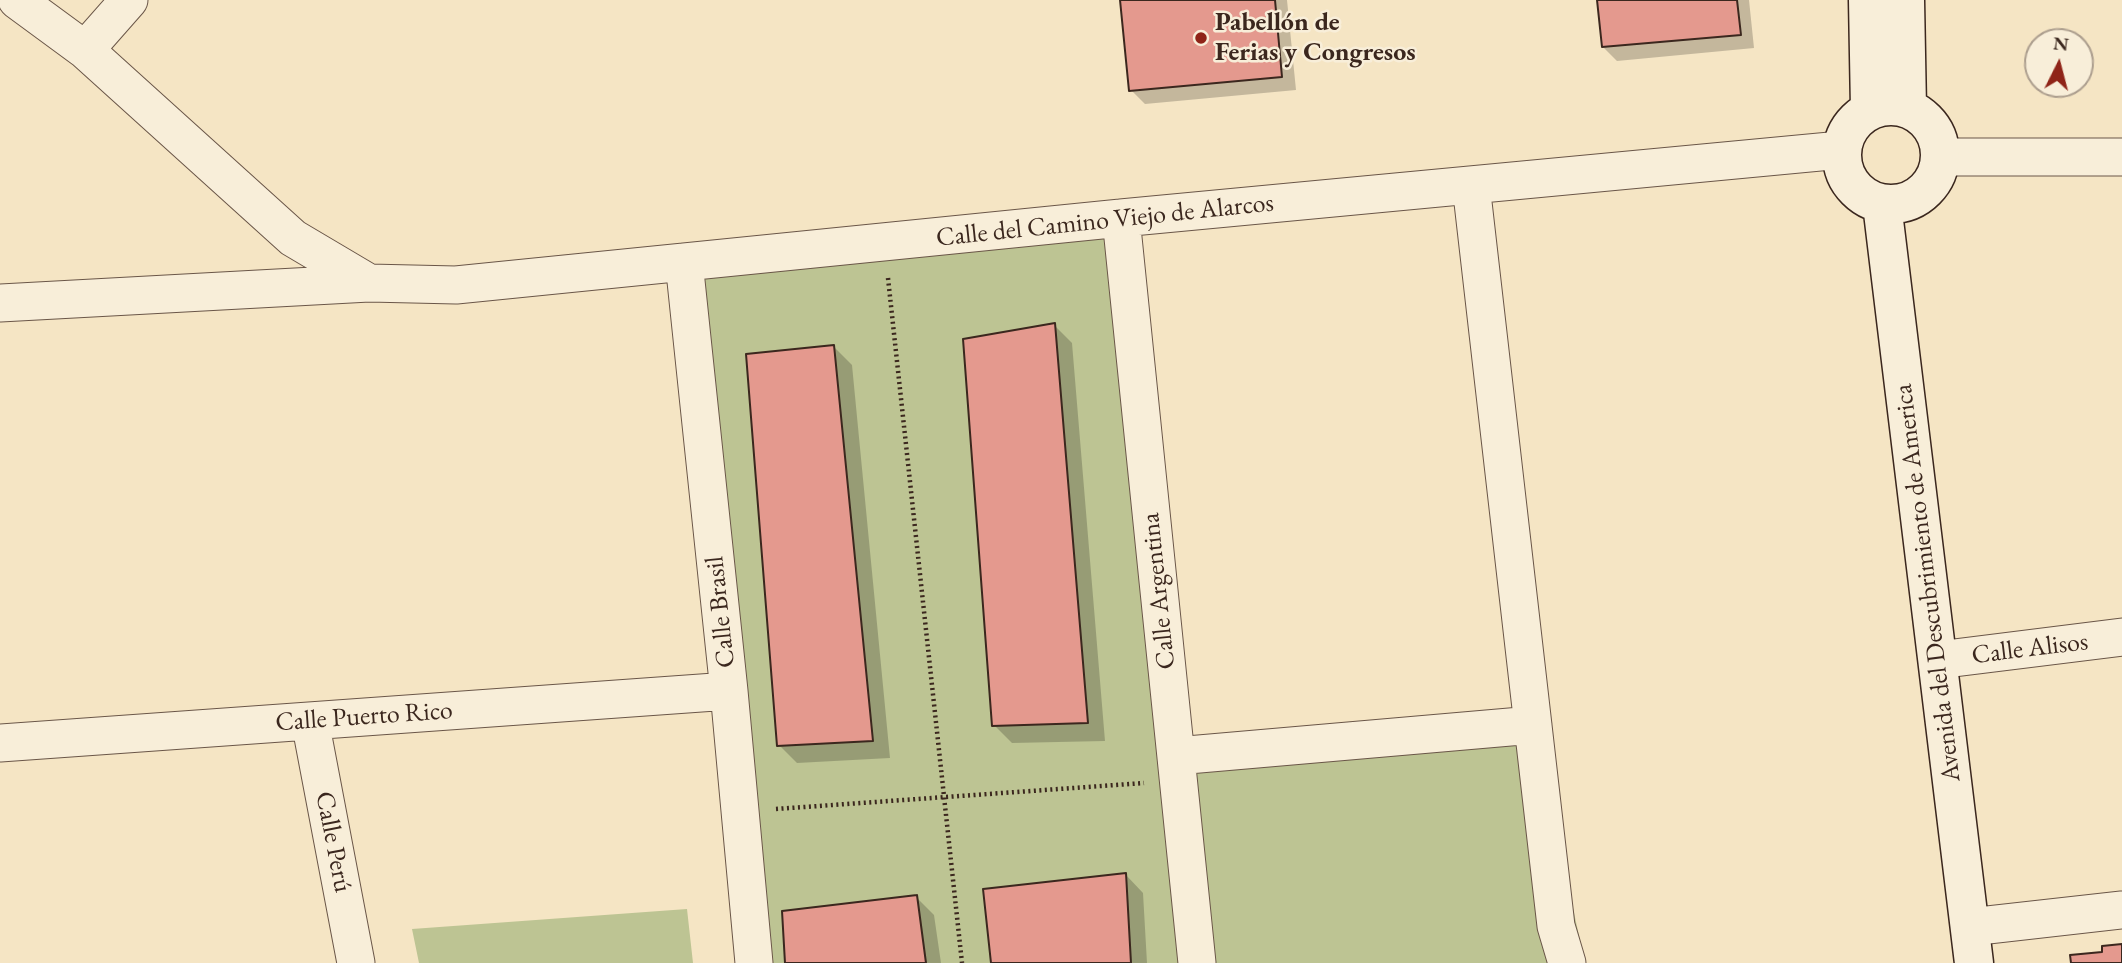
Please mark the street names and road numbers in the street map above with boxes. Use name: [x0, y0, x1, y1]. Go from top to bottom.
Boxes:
street label: Calle del Camino Viejo de Alarcos: [935, 188, 1275, 254]
street label: Avenida del Descubrimiento de America: [1888, 382, 1968, 784]
street label: Calle Argentina: [1135, 511, 1183, 671]
street label: Calle Brasil: [700, 555, 742, 669]
street label: Calle Alisos: [1970, 626, 2090, 672]
street label: Calle Puerto Rico: [274, 695, 454, 739]
street label: Calle Perú: [308, 789, 358, 895]

